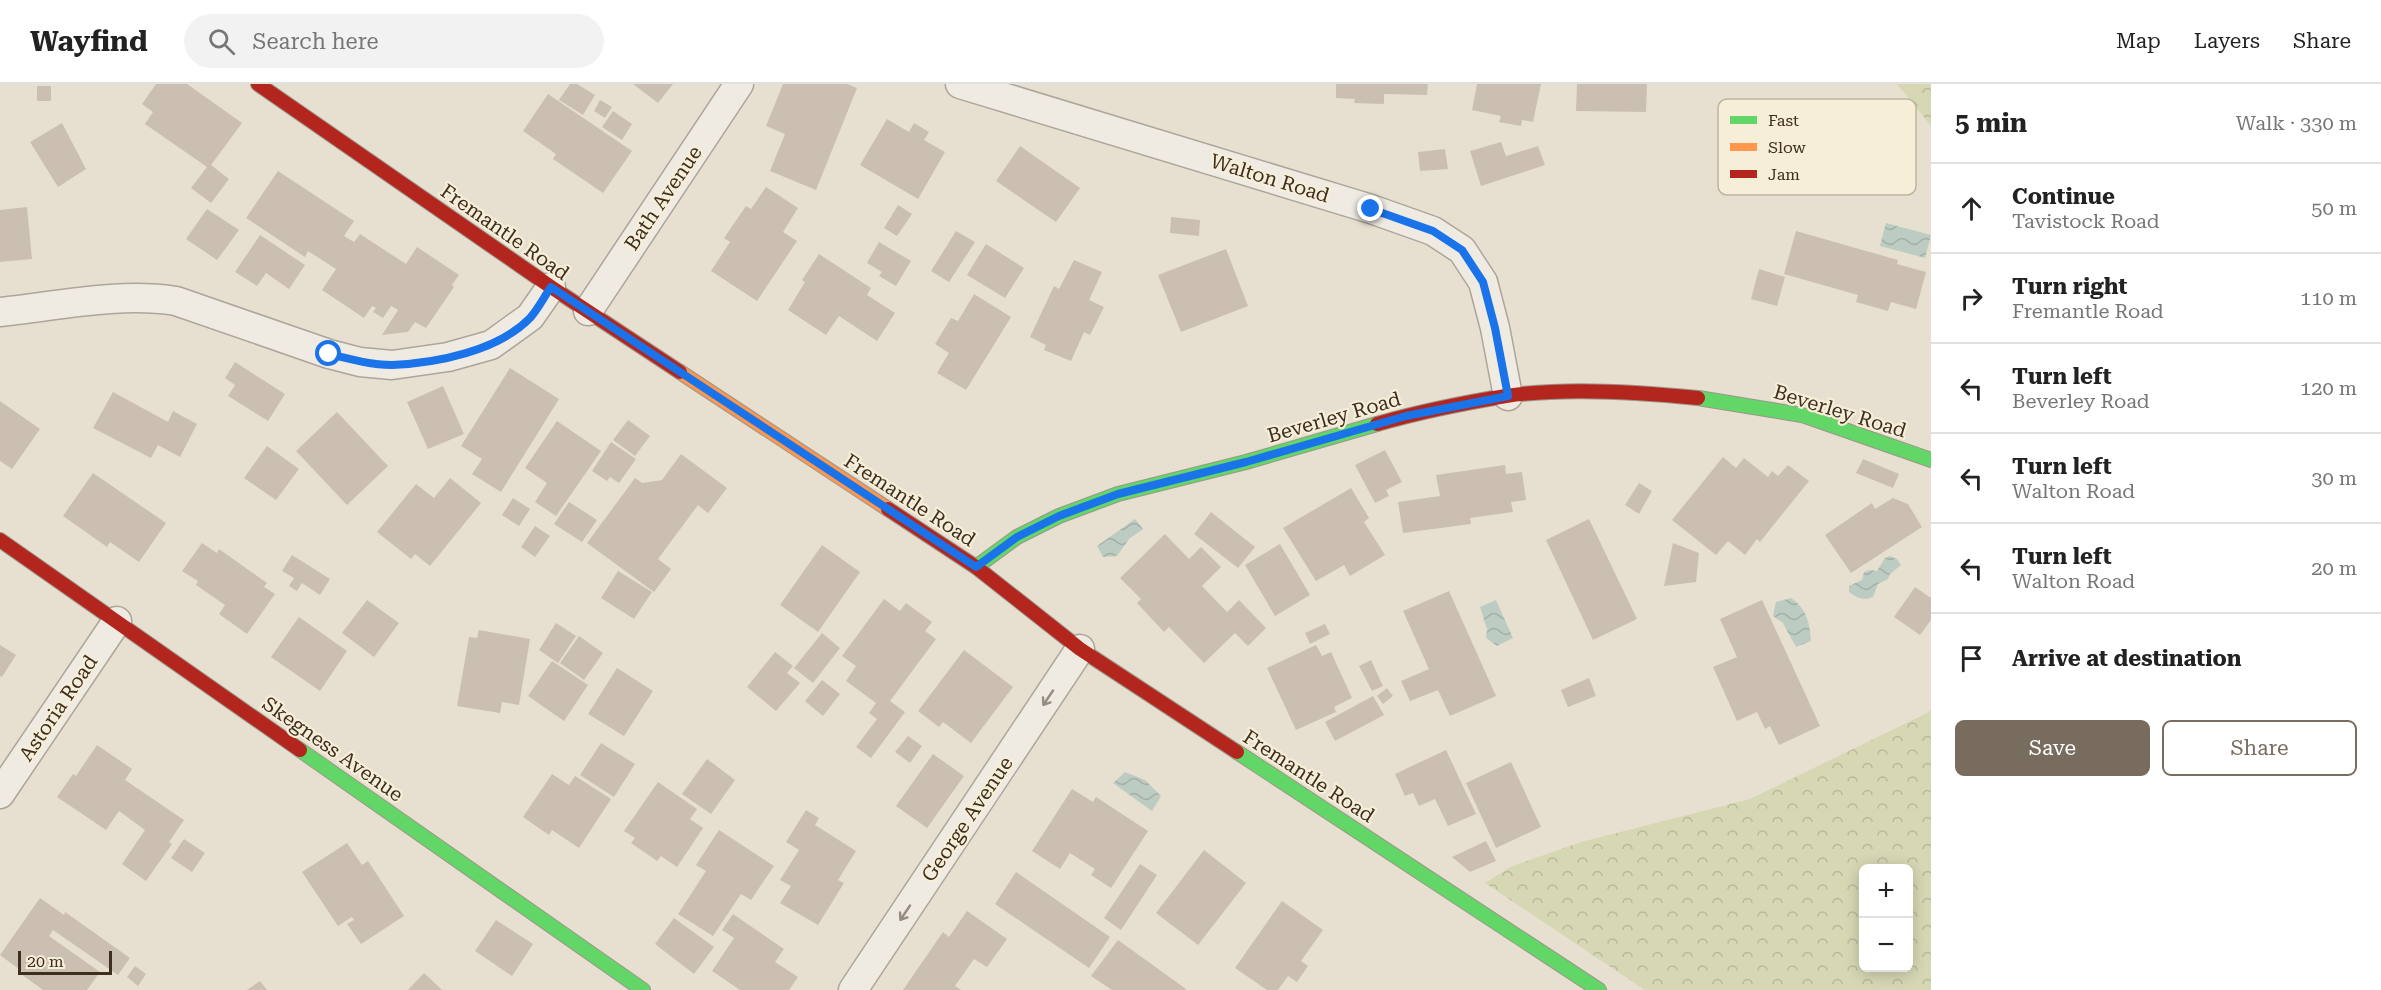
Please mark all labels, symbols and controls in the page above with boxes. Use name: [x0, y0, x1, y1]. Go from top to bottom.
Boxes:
search box: [184, 14, 604, 68]
text: Wayfind: [30, 25, 148, 58]
icon: search: [205, 25, 238, 58]
text: Search here: [253, 29, 379, 54]
text: Map: [2116, 29, 2161, 53]
text: Layers: [2194, 29, 2260, 53]
text: Share: [2293, 29, 2351, 53]
legend: [1718, 99, 1916, 195]
text: 5 min: [1955, 108, 2027, 138]
text: Fast: [1768, 111, 1799, 130]
text: Walk · 330 m: [2236, 111, 2357, 135]
text: Slow: [1768, 138, 1806, 157]
street label: Bath Avenue: [619, 141, 707, 255]
street label: Walton Road: [1208, 149, 1333, 208]
text: Jam: [1768, 165, 1800, 184]
street label: Fremantle Road: [436, 179, 574, 285]
text: Continue: [2012, 184, 2115, 209]
icon: ahead: [1955, 192, 1988, 225]
route end: [1357, 195, 1383, 221]
text: 50 m: [2311, 196, 2357, 220]
text: Tavistock Road: [2012, 209, 2160, 233]
text: Turn right: [2012, 274, 2127, 299]
icon: right: [1955, 282, 1988, 315]
text: 110 m: [2300, 286, 2357, 310]
text: Fremantle Road: [2012, 299, 2164, 323]
route start: [315, 340, 341, 366]
text: Turn left: [2012, 364, 2112, 389]
icon: left: [1955, 372, 1988, 405]
text: 120 m: [2300, 376, 2357, 400]
street label: Beverley Road: [1771, 379, 1909, 443]
street label: Beverley Road: [1265, 386, 1404, 448]
text: Beverley Road: [2012, 389, 2150, 413]
street label: Fremantle Road: [840, 449, 980, 551]
text: Turn left: [2012, 454, 2112, 479]
icon: left: [1955, 462, 1988, 495]
text: 30 m: [2311, 466, 2357, 490]
text: Walton Road: [2012, 479, 2135, 503]
text: Turn left: [2012, 544, 2112, 569]
icon: left: [1955, 552, 1988, 585]
text: 20 m: [2311, 556, 2357, 580]
text: Walton Road: [2012, 569, 2135, 593]
icon: arrive: [1955, 642, 1988, 675]
text: Arrive at destination: [2012, 646, 2241, 671]
street label: Astoria Road: [14, 650, 102, 766]
one-way arrow: [1041, 689, 1054, 706]
street label: Skegness Avenue: [258, 691, 408, 807]
button: Save: [1955, 720, 2150, 776]
button: Share: [2162, 720, 2357, 776]
street label: Fremantle Road: [1239, 725, 1379, 827]
street label: George Avenue: [916, 752, 1018, 886]
map controls: [1859, 864, 1913, 972]
button: +: [1859, 864, 1913, 918]
one-way arrow: [899, 904, 911, 920]
button: −: [1859, 918, 1913, 972]
scale bar: [18, 948, 112, 976]
text: 20 m: [27, 952, 64, 971]

